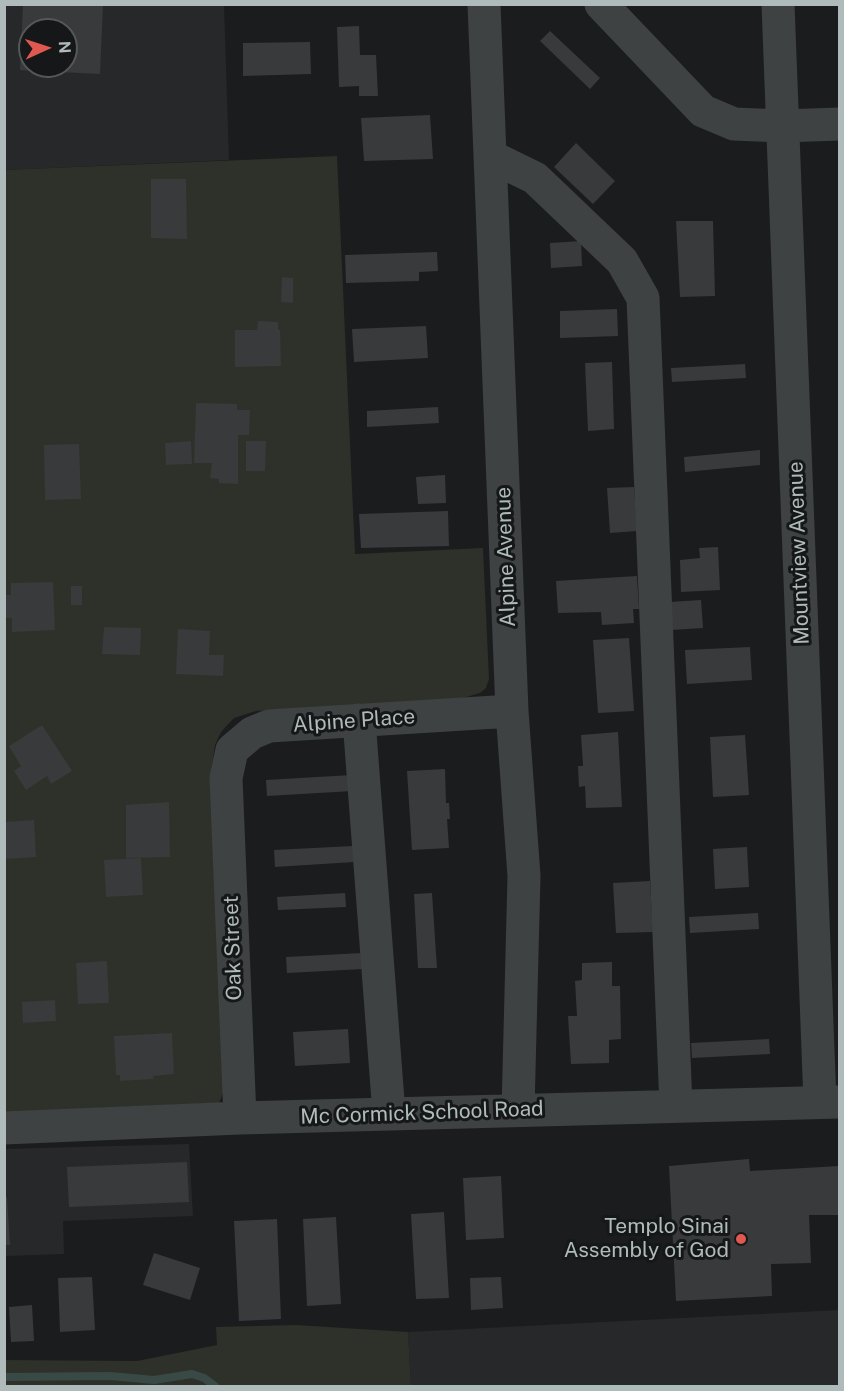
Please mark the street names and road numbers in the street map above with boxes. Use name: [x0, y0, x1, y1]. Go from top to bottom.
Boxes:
street label: Mountview Avenue: [783, 461, 815, 645]
street label: Alpine Avenue: [491, 486, 521, 628]
street label: Alpine Place: [292, 704, 416, 738]
street label: Oak Street: [219, 895, 247, 1001]
street label: Mc Cormick School Road: [300, 1096, 544, 1130]

